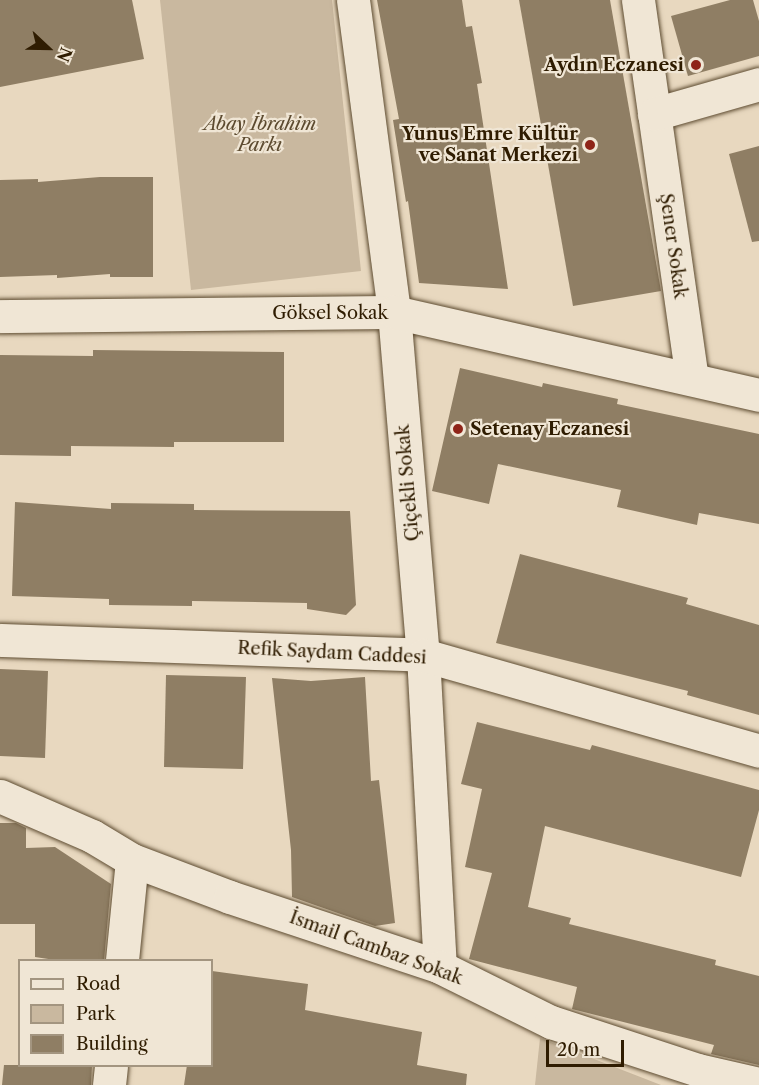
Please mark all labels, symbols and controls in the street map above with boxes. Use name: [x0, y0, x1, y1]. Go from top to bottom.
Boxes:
north arrow: [18, 18, 78, 78]
text: N: [53, 45, 77, 65]
place label: Aydın Eczanesi: [544, 54, 684, 76]
marker: Aydın Eczanesi: [689, 58, 703, 72]
park label: Abay İbrahim Parkı: [204, 114, 316, 156]
place label: Yunus Emre Kültür ve Sanat Merkezi: [402, 124, 578, 166]
marker: Yunus Emre Kültür ve Sanat Merkezi: [583, 138, 597, 152]
street label: Şener Sokak: [655, 192, 691, 300]
street label: Göksel Sokak: [272, 302, 388, 324]
place label: Setenay Eczanesi: [470, 418, 630, 440]
marker: Setenay Eczanesi: [451, 422, 465, 436]
street label: Çiçekli Sokak: [392, 424, 424, 542]
street label: Refik Saydam Caddesi: [237, 637, 427, 669]
street label: İsmail Cambaz Sokak: [286, 907, 466, 989]
legend: [18, 959, 213, 1067]
text: Road: [76, 973, 121, 995]
text: Park: [76, 1003, 115, 1025]
scale bar: [549, 1028, 627, 1066]
text: Building: [76, 1033, 148, 1055]
text: 20 m: [557, 1039, 600, 1061]

